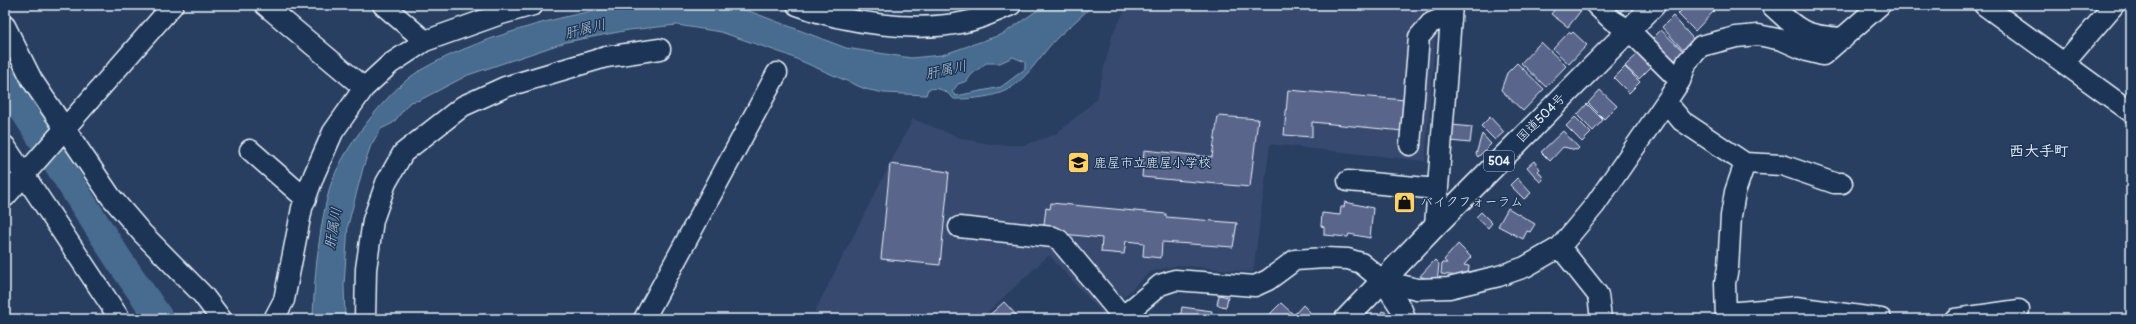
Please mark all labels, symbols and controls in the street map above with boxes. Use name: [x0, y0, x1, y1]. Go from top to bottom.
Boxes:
water label: 肝属川: [563, 16, 607, 42]
water label: 肝属川: [924, 57, 968, 83]
street label: 国道504号: [1513, 90, 1569, 146]
district label: 西大手町: [2009, 142, 2069, 161]
school or university icon: 鹿屋市立鹿屋小学校: [1066, 150, 1092, 176]
road number: 504: [1484, 151, 1514, 171]
place label: 鹿屋市立鹿屋小学校: [1094, 155, 1211, 171]
shop icon: バイクフォーラム: [1392, 189, 1418, 215]
place label: バイクフォーラム: [1420, 194, 1523, 210]
water label: 肝属川: [321, 206, 345, 250]

